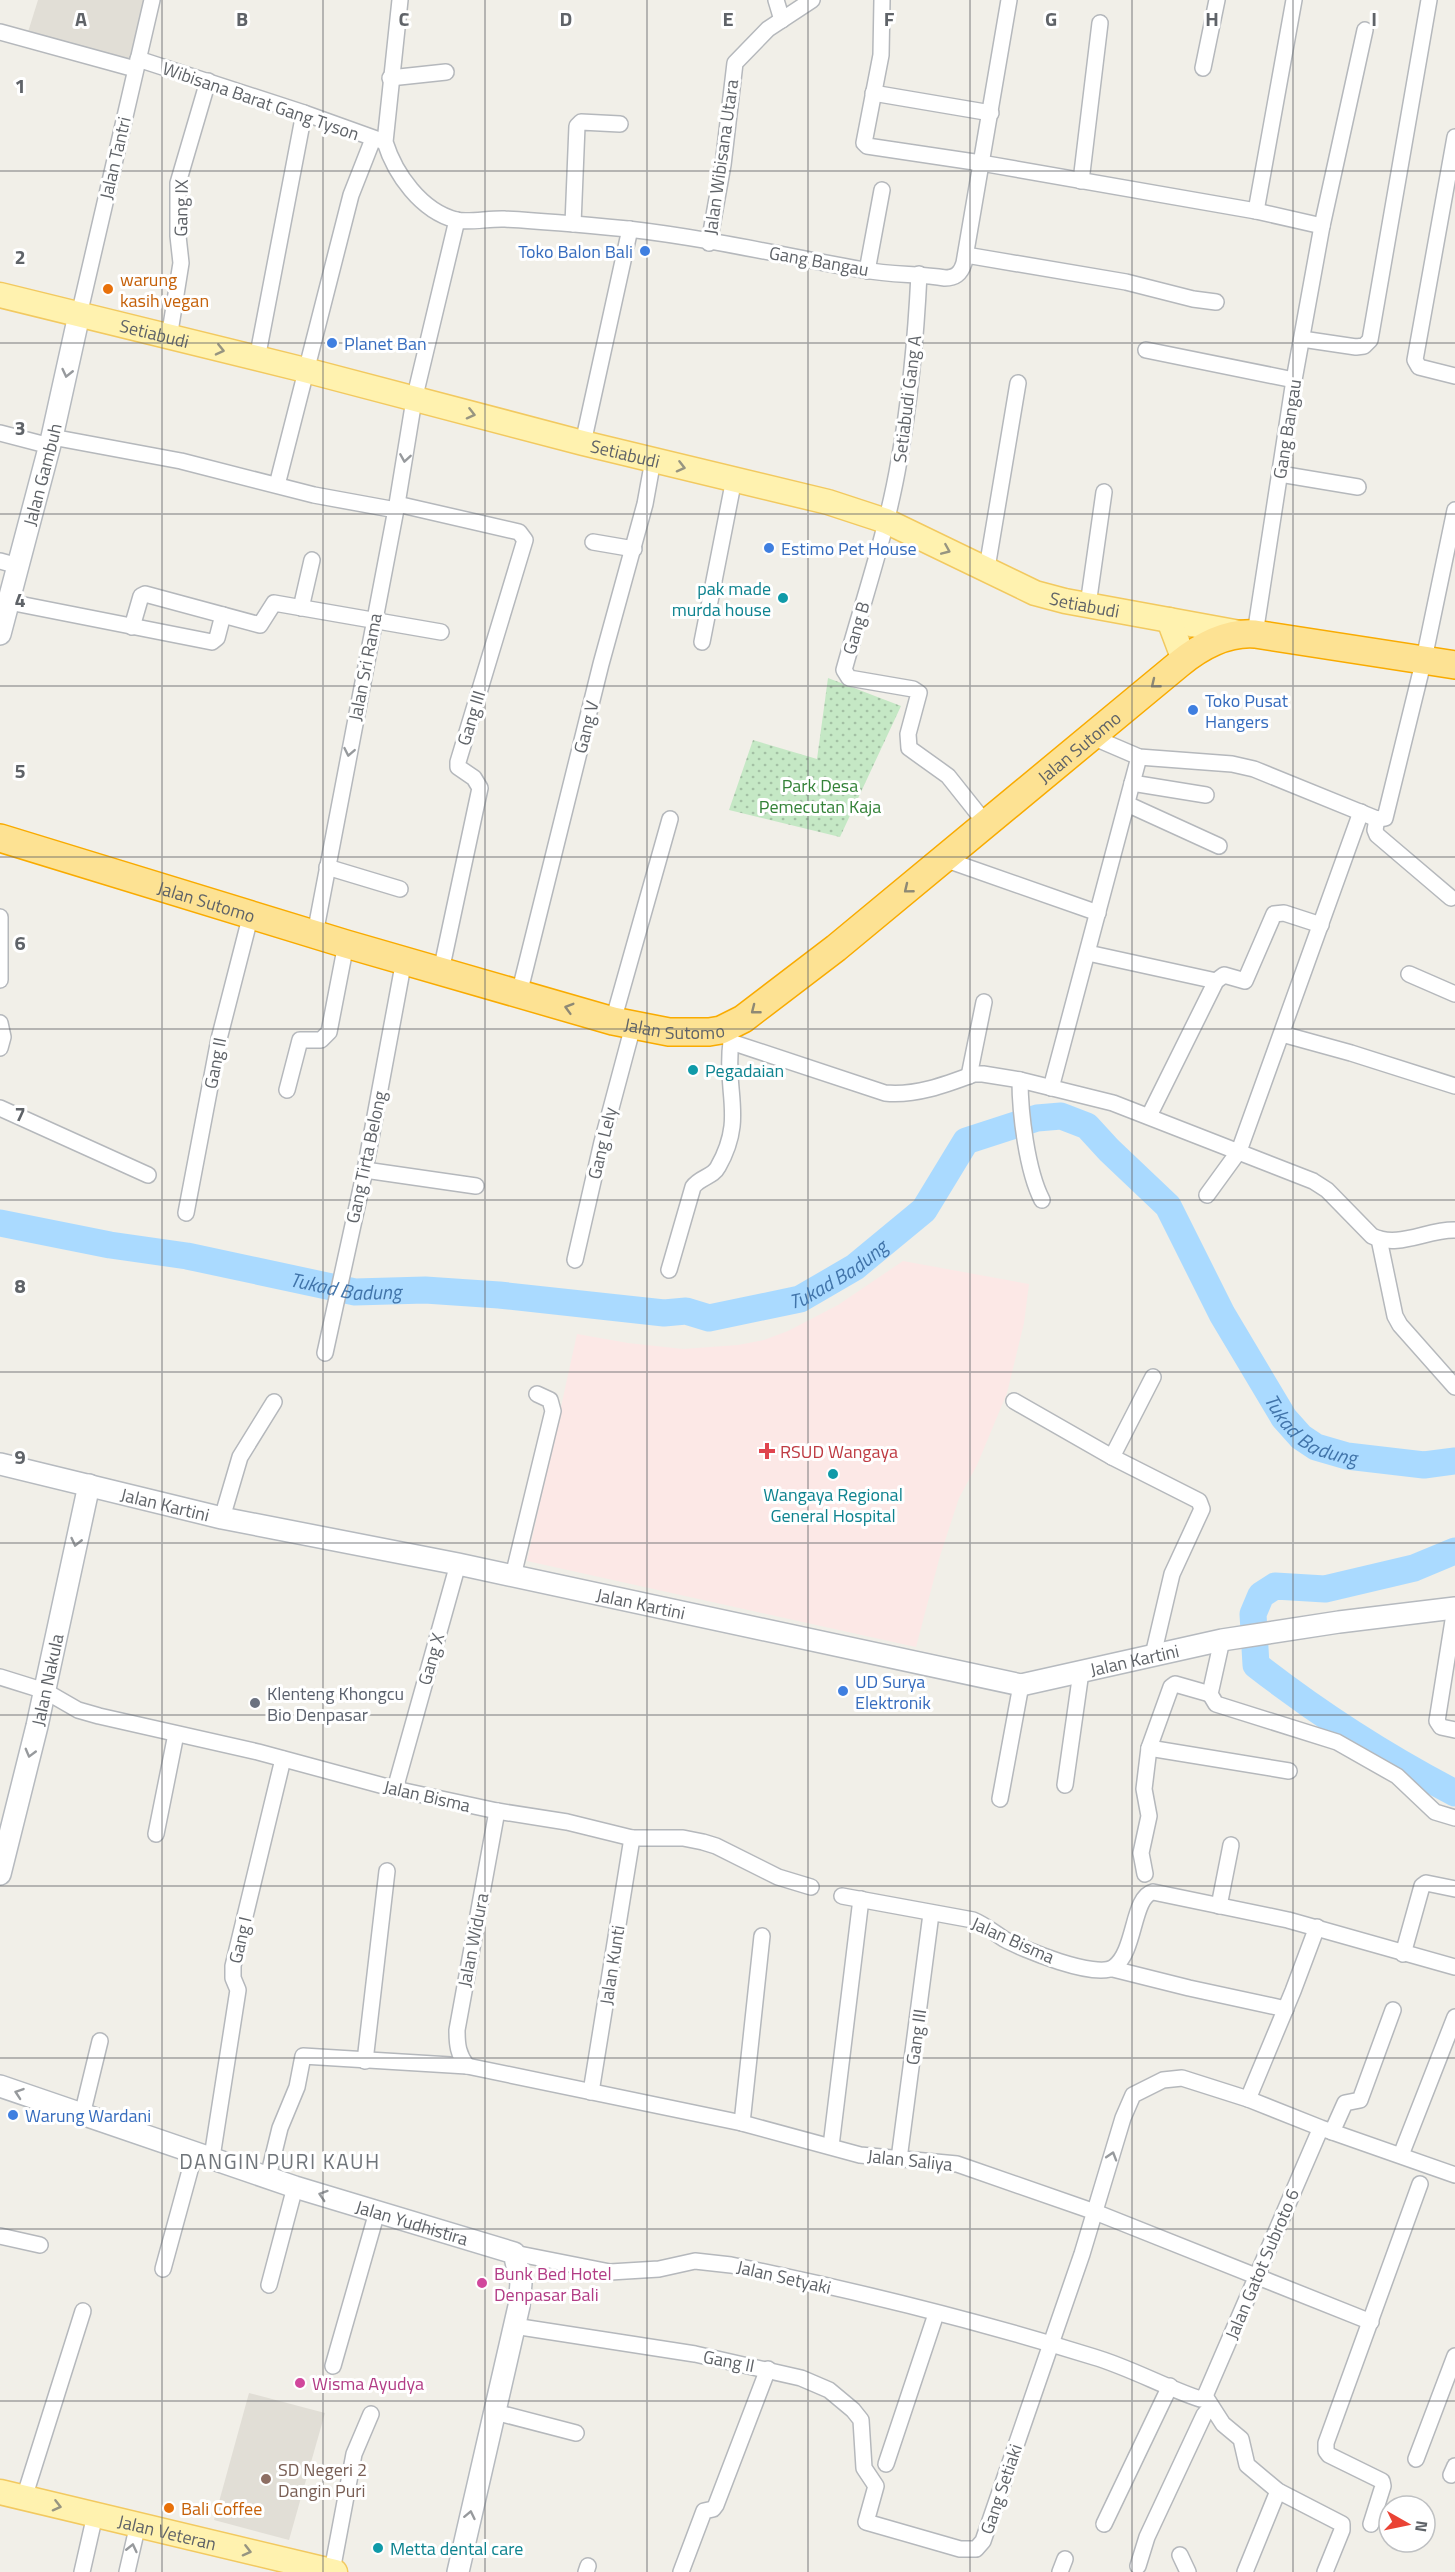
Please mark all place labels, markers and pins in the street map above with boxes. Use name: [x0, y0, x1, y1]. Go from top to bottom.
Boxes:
place label: Toko Balon Bali: [518, 238, 633, 265]
marker: Toko Balon Bali: [638, 244, 652, 258]
place label: warung kasih vegan: [120, 266, 209, 314]
marker: warung kasih vegan: [101, 282, 115, 296]
place label: Planet Ban: [344, 330, 427, 357]
marker: Planet Ban: [325, 336, 339, 350]
place label: Estimo Pet House: [781, 535, 917, 562]
marker: Estimo Pet House: [762, 541, 776, 555]
place label: pak made murda house: [672, 575, 771, 623]
marker: pak made murda house: [776, 591, 790, 605]
place label: Toko Pusat Hangers: [1205, 687, 1289, 735]
marker: Toko Pusat Hangers: [1186, 703, 1200, 717]
place label: Pegadaian: [705, 1057, 784, 1084]
marker: Pegadaian: [686, 1063, 700, 1077]
place label: RSUD Wangaya: [780, 1438, 898, 1465]
marker: RSUD Wangaya: [758, 1442, 776, 1460]
marker: Wangaya Regional General Hospital: [826, 1467, 840, 1481]
place label: Wangaya Regional General Hospital: [763, 1481, 903, 1529]
place label: UD Surya Elektronik: [855, 1668, 931, 1716]
place label: Klenteng Khongcu Bio Denpasar: [267, 1680, 404, 1728]
marker: UD Surya Elektronik: [836, 1684, 850, 1698]
marker: Klenteng Khongcu Bio Denpasar: [248, 1696, 262, 1710]
place label: Warung Wardani: [25, 2102, 151, 2129]
marker: Warung Wardani: [6, 2108, 20, 2122]
place label: Bunk Bed Hotel Denpasar Bali: [494, 2260, 612, 2308]
marker: Bunk Bed Hotel Denpasar Bali: [475, 2276, 489, 2290]
place label: Wisma Ayudya: [312, 2370, 424, 2397]
marker: Wisma Ayudya: [293, 2376, 307, 2390]
place label: SD Negeri 2 Dangin Puri: [278, 2456, 367, 2504]
marker: SD Negeri 2 Dangin Puri: [259, 2472, 273, 2486]
place label: Bali Coffee: [181, 2495, 262, 2522]
marker: Bali Coffee: [162, 2501, 176, 2515]
place label: Metta dental care: [390, 2535, 523, 2562]
marker: Metta dental care: [371, 2541, 385, 2555]

